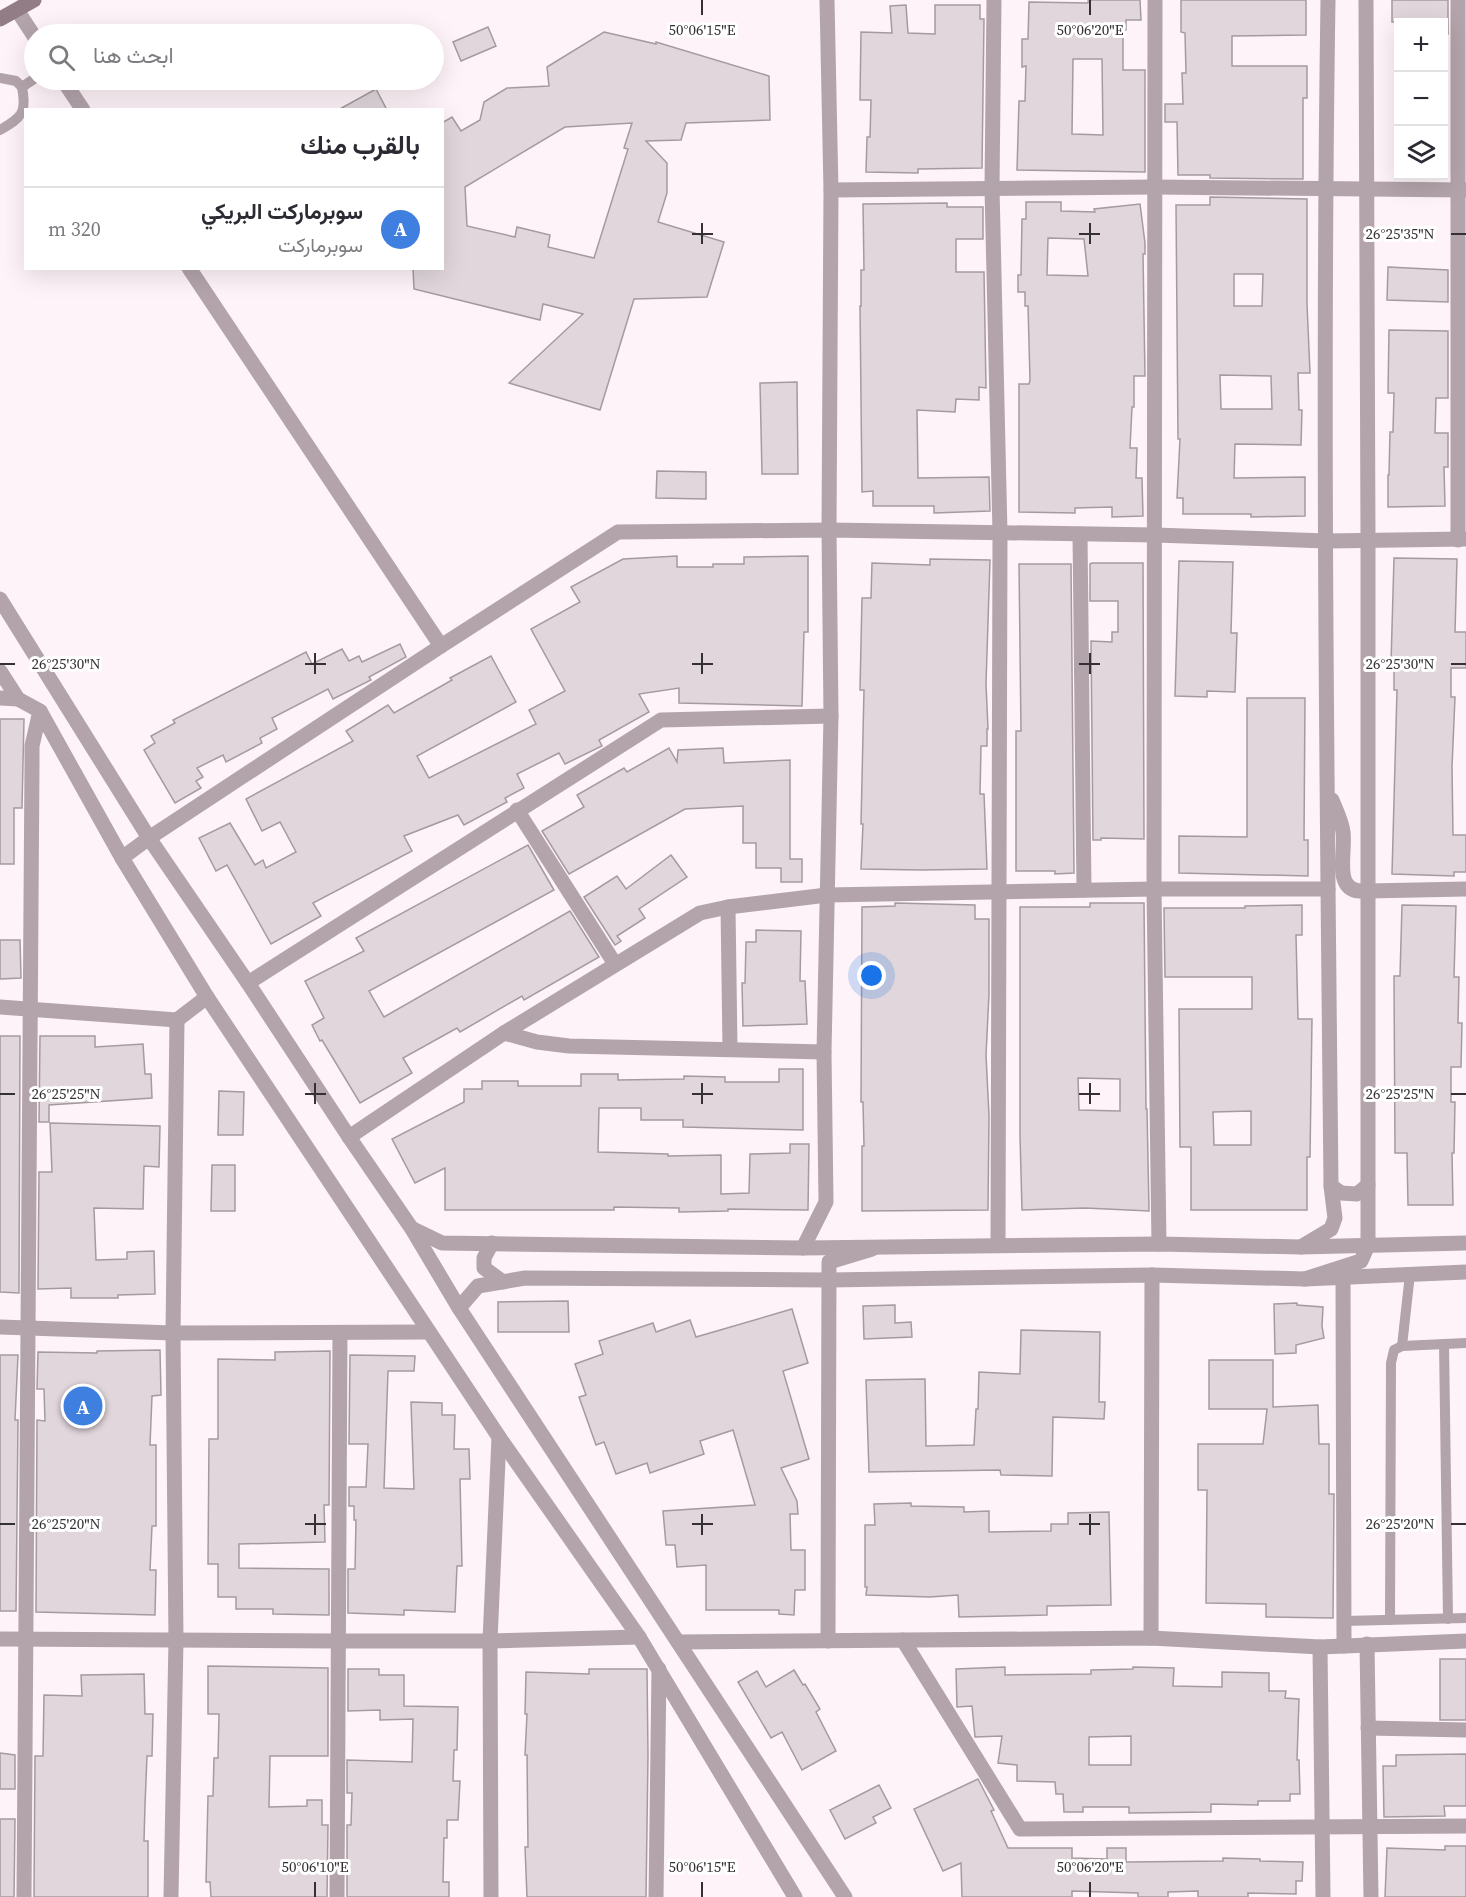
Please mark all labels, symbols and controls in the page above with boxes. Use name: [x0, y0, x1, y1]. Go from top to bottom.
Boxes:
map controls: [1394, 18, 1448, 180]
button: +: [1394, 18, 1448, 72]
text: 50°06'15"E: [668, 19, 736, 40]
text: 50°06'20"E: [1056, 19, 1124, 40]
search box: [24, 24, 444, 90]
text: ابحث هنا: [93, 40, 174, 70]
icon: search: [45, 41, 78, 74]
button: −: [1394, 72, 1448, 126]
button: layers: [1394, 126, 1448, 180]
text: بالقرب منك: [300, 127, 420, 163]
text: سوبرماركت البريكي: [201, 196, 363, 226]
text: 320 m: [48, 215, 101, 243]
text: A: [394, 215, 407, 243]
text: 26°25'35"N: [1365, 223, 1435, 244]
text: سوبرماركت: [278, 231, 363, 259]
text: 26°25'30"N: [31, 653, 101, 674]
text: 26°25'30"N: [1365, 653, 1435, 674]
your location: [857, 961, 886, 990]
text: 26°25'25"N: [31, 1083, 101, 1104]
text: 26°25'25"N: [1365, 1083, 1435, 1104]
pin: A: [64, 1384, 103, 1428]
text: 26°25'20"N: [31, 1513, 101, 1534]
text: 26°25'20"N: [1365, 1513, 1435, 1534]
text: 50°06'10"E: [281, 1856, 349, 1877]
text: 50°06'15"E: [668, 1856, 736, 1877]
text: 50°06'20"E: [1056, 1856, 1124, 1877]

